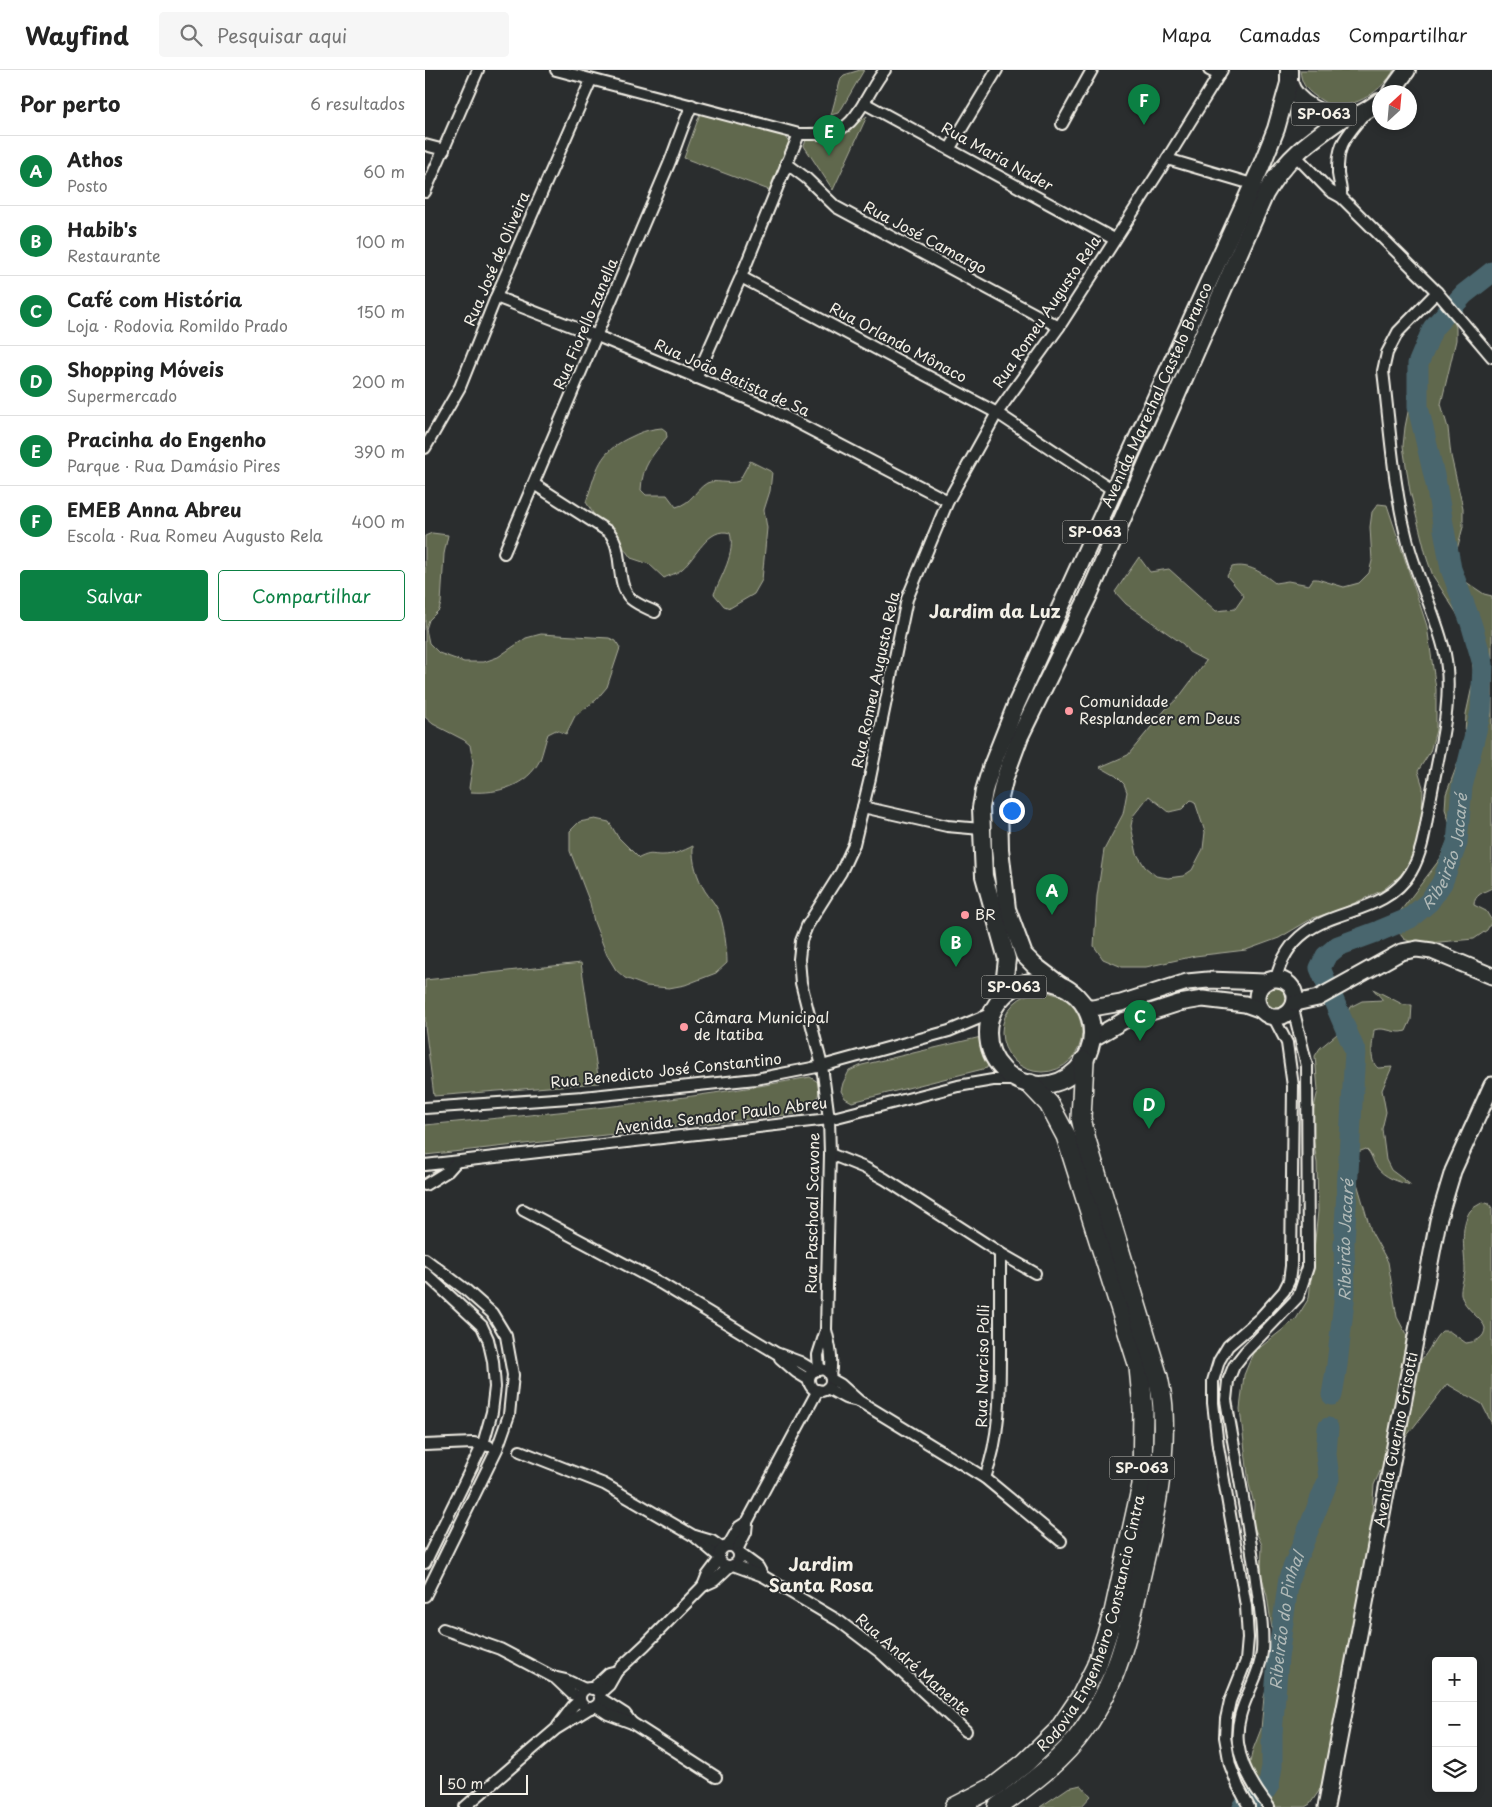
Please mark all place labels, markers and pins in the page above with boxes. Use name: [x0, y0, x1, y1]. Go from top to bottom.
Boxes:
pin: F: [1128, 84, 1160, 125]
pin: E: [813, 115, 845, 156]
place label: Comunidade Resplandecer em Deus: [1079, 689, 1240, 729]
marker: Comunidade Resplandecer em Deus: [1063, 705, 1075, 717]
pin: A: [1036, 874, 1068, 915]
place label: BR: [975, 902, 996, 925]
marker: BR: [959, 909, 971, 921]
pin: B: [940, 926, 972, 967]
pin: C: [1124, 1000, 1156, 1041]
place label: Câmara Municipal de Itatiba: [694, 1005, 829, 1045]
marker: Câmara Municipal de Itatiba: [678, 1021, 690, 1033]
pin: D: [1133, 1088, 1165, 1129]

